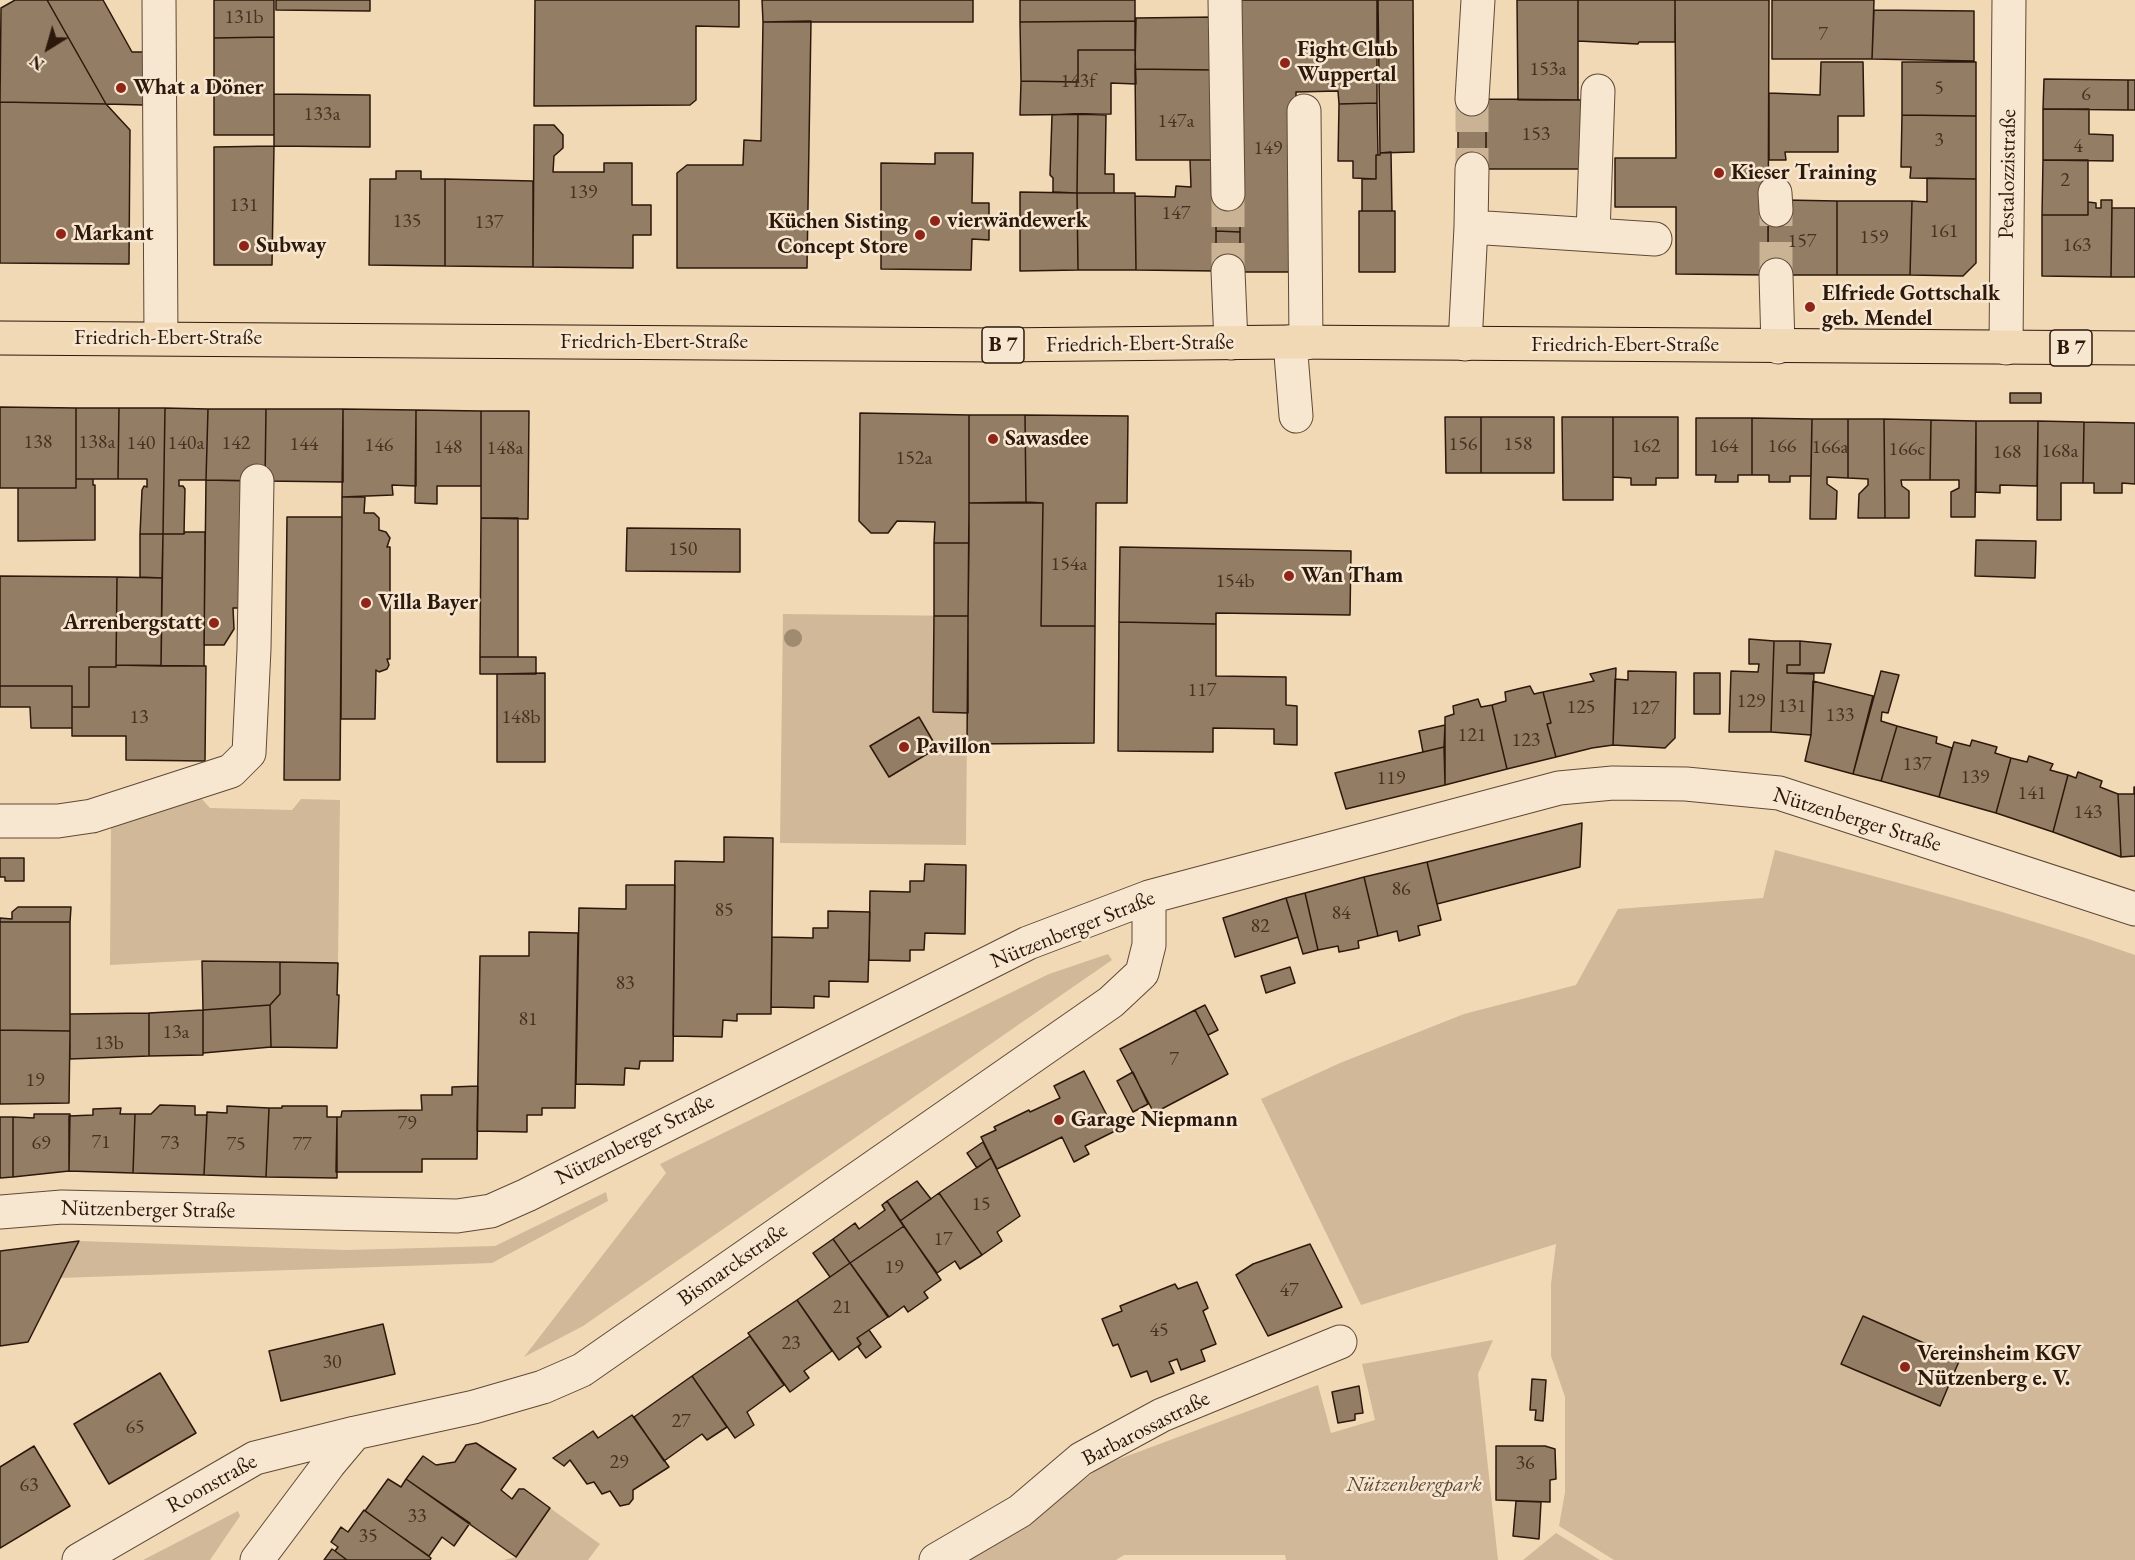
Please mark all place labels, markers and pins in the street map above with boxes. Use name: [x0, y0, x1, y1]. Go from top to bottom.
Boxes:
place label: Fight Club Wuppertal: [1297, 37, 1398, 88]
marker: Fight Club Wuppertal: [1278, 56, 1292, 70]
place label: What a Döner: [133, 75, 264, 101]
marker: What a Döner: [114, 81, 128, 95]
place label: Kieser Training: [1731, 160, 1876, 186]
marker: Kieser Training: [1712, 166, 1726, 180]
place label: vierwändewerk: [947, 208, 1088, 234]
place label: Küchen Sisting Concept Store: [768, 209, 908, 260]
marker: vierwändewerk: [928, 214, 942, 228]
place label: Markant: [73, 221, 153, 247]
marker: Markant: [54, 227, 68, 241]
marker: Küchen Sisting Concept Store: [913, 228, 927, 242]
place label: Subway: [256, 233, 326, 259]
marker: Subway: [237, 239, 251, 253]
place label: Elfriede Gottschalk geb. Mendel: [1822, 281, 2000, 332]
marker: Elfriede Gottschalk geb. Mendel: [1803, 300, 1817, 314]
place label: Sawasdee: [1005, 426, 1089, 452]
marker: Sawasdee: [986, 432, 1000, 446]
place label: Wan Tham: [1301, 563, 1403, 589]
marker: Wan Tham: [1282, 569, 1296, 583]
place label: Villa Bayer: [378, 590, 478, 616]
marker: Villa Bayer: [359, 596, 373, 610]
place label: Arrenbergstatt: [63, 610, 202, 636]
marker: Arrenbergstatt: [207, 616, 221, 630]
place label: Pavillon: [916, 734, 991, 760]
marker: Pavillon: [897, 740, 911, 754]
place label: Garage Niepmann: [1071, 1107, 1238, 1133]
marker: Garage Niepmann: [1052, 1113, 1066, 1127]
place label: Vereinsheim KGV Nützenberg e. V.: [1917, 1341, 2081, 1392]
marker: Vereinsheim KGV Nützenberg e. V.: [1898, 1360, 1912, 1374]

